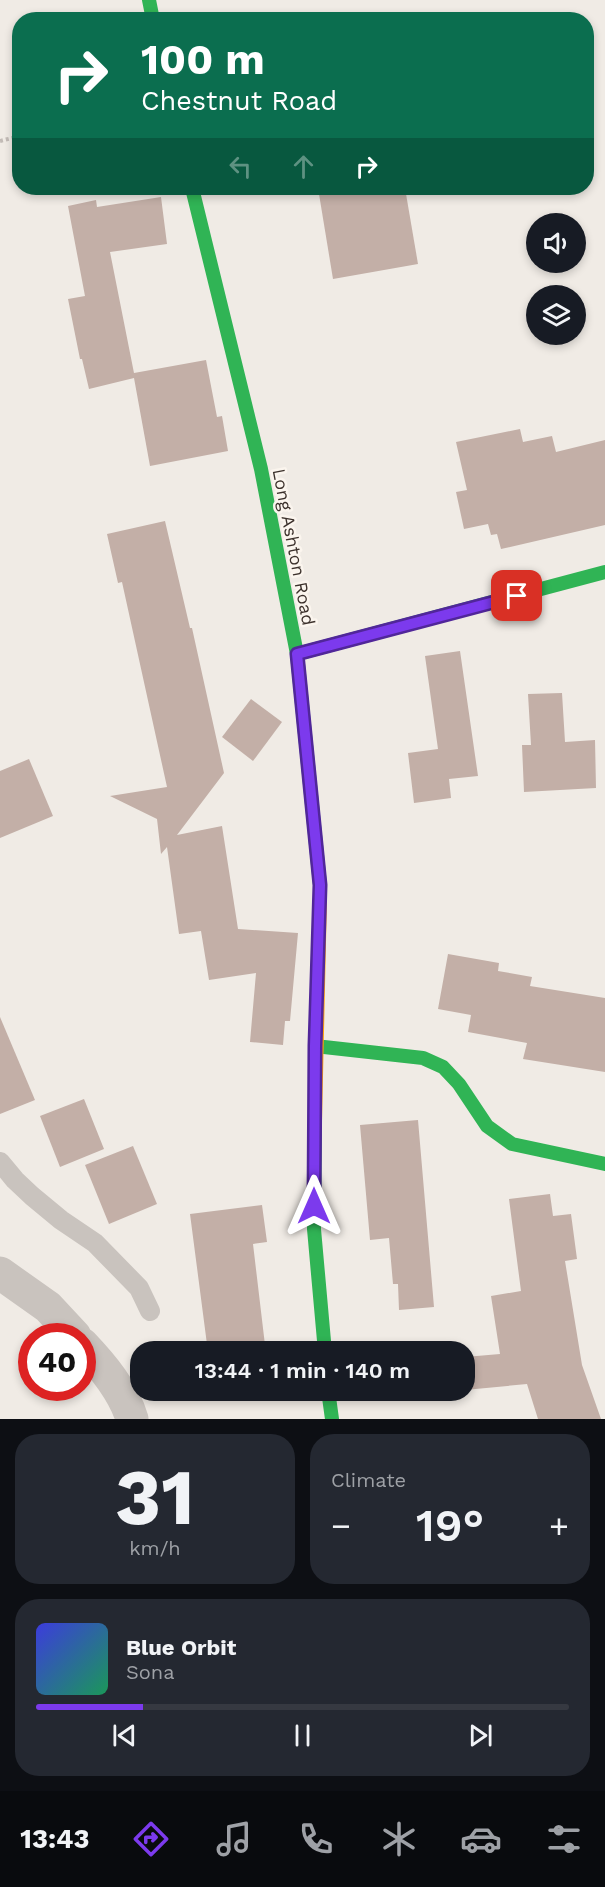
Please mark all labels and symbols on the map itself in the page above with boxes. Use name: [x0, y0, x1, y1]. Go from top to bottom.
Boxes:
street label: Long Ashton Road: [268, 467, 320, 627]
pin: [491, 570, 542, 621]
position arrow: [282, 1174, 346, 1238]
speed limit sign: 40: [18, 1323, 96, 1401]

